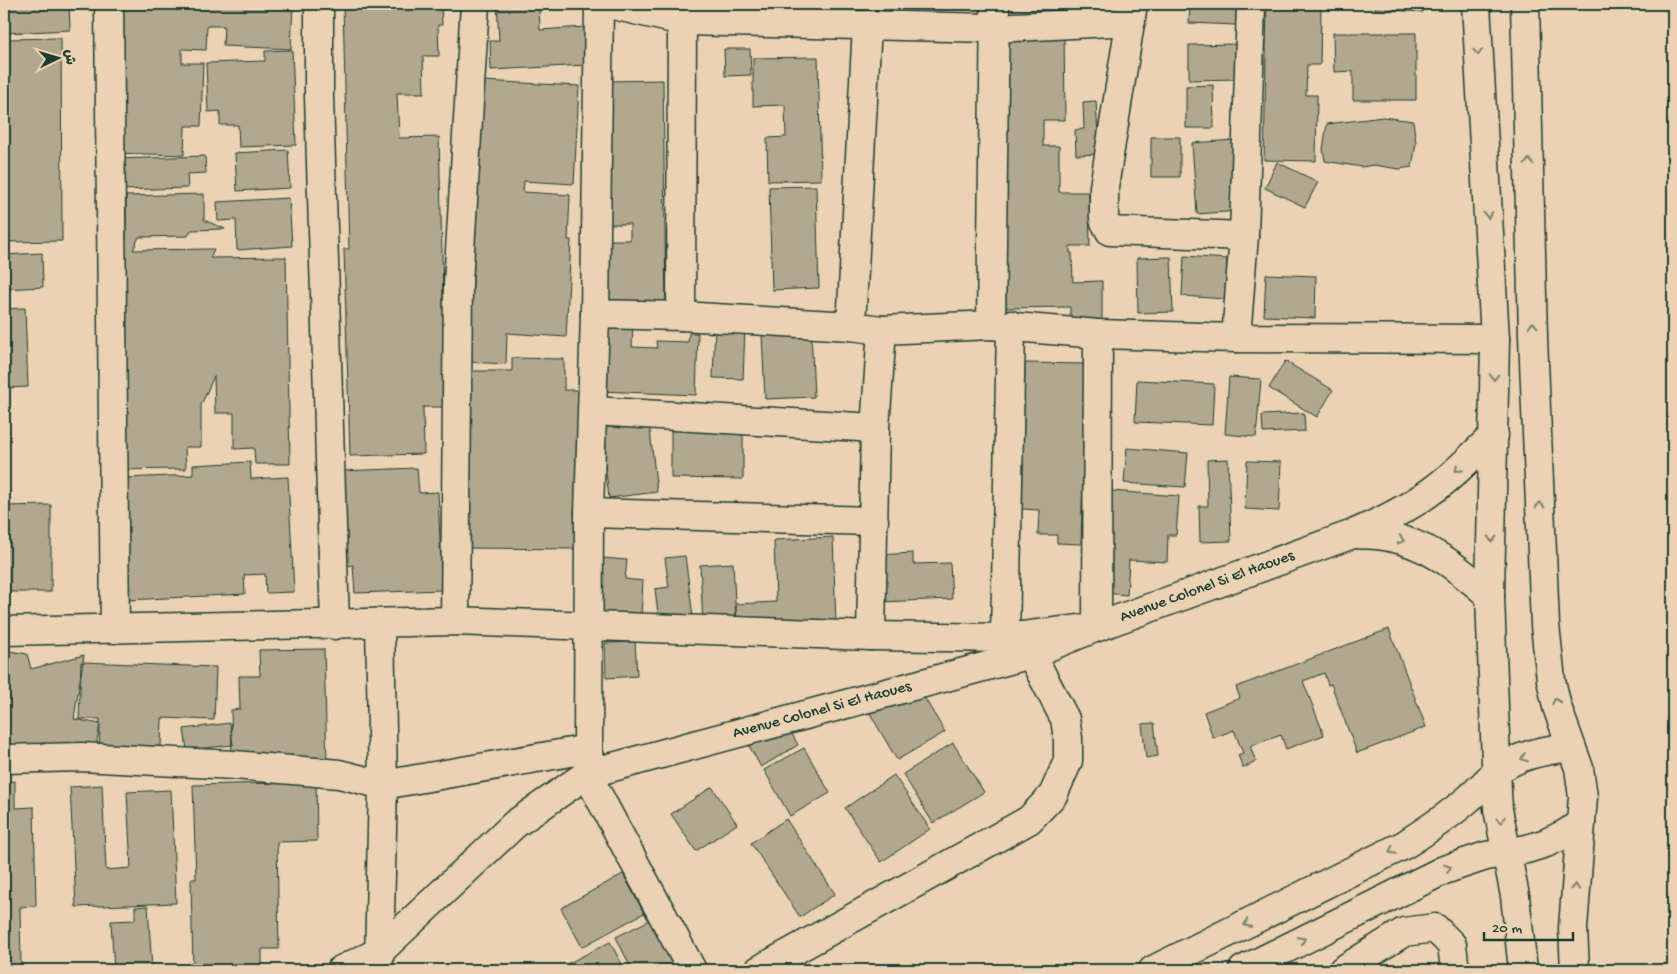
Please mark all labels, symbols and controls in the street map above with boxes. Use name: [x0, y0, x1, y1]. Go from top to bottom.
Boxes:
north arrow: [32, 32, 82, 82]
text: ش: [59, 49, 78, 65]
one-way arrow: [1473, 49, 1484, 57]
one-way arrow: [1523, 158, 1534, 166]
one-way arrow: [1482, 211, 1493, 219]
one-way arrow: [1527, 321, 1538, 329]
one-way arrow: [1489, 374, 1499, 381]
one-way arrow: [1455, 463, 1464, 472]
one-way arrow: [1534, 500, 1545, 508]
one-way arrow: [1396, 534, 1405, 545]
one-way arrow: [1486, 536, 1497, 544]
street label: Avenue Colonel Si El Haoues: [1118, 546, 1298, 627]
street label: Avenue Colonel Si El Haoues: [731, 677, 914, 744]
one-way arrow: [1551, 697, 1562, 706]
one-way arrow: [1520, 751, 1529, 762]
one-way arrow: [1495, 816, 1505, 825]
one-way arrow: [1388, 845, 1397, 855]
one-way arrow: [1443, 864, 1452, 875]
one-way arrow: [1570, 882, 1581, 890]
scale bar: [1484, 909, 1573, 941]
one-way arrow: [1243, 918, 1252, 928]
text: 20 m: [1492, 920, 1522, 938]
one-way arrow: [1297, 936, 1306, 946]

